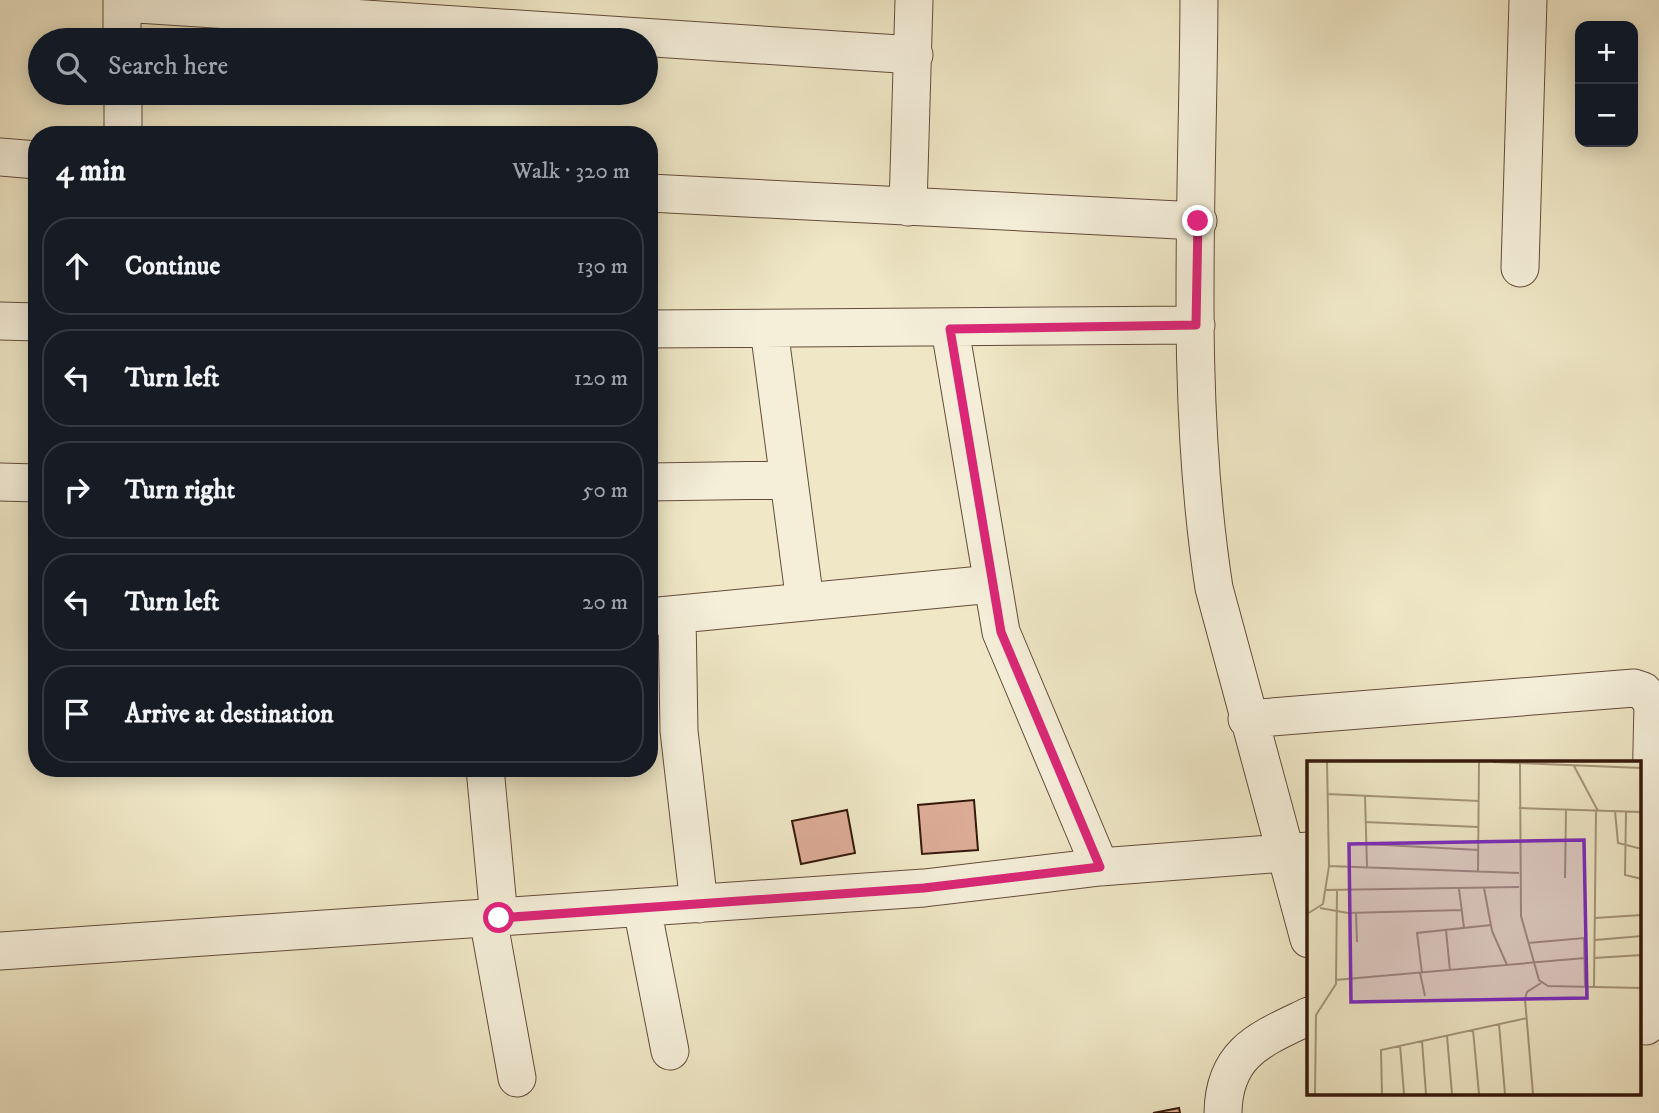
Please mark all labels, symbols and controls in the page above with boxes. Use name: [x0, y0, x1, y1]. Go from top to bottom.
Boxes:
map controls: [1575, 21, 1638, 147]
button: +: [1575, 21, 1638, 84]
search box: [28, 28, 658, 105]
icon: search: [52, 48, 90, 86]
text: Search here: [108, 50, 228, 83]
button: −: [1575, 84, 1638, 147]
text: 4 min: [56, 153, 126, 190]
text: Walk · 320 m: [512, 157, 630, 186]
route end: [1182, 205, 1213, 236]
icon: ahead: [58, 247, 96, 285]
text: Continue: [125, 250, 220, 283]
text: 130 m: [576, 252, 628, 281]
icon: left: [58, 359, 96, 397]
text: Turn left: [125, 362, 219, 395]
text: 120 m: [574, 364, 628, 393]
icon: right: [58, 471, 96, 509]
text: Turn right: [125, 474, 235, 507]
text: 50 m: [582, 476, 628, 505]
icon: left: [58, 583, 96, 621]
text: Turn left: [125, 586, 219, 619]
text: 20 m: [582, 588, 628, 617]
icon: arrive: [58, 695, 96, 733]
text: Arrive at destination: [125, 698, 334, 731]
inset map: [1307, 761, 1642, 1096]
route start: [483, 902, 514, 933]

